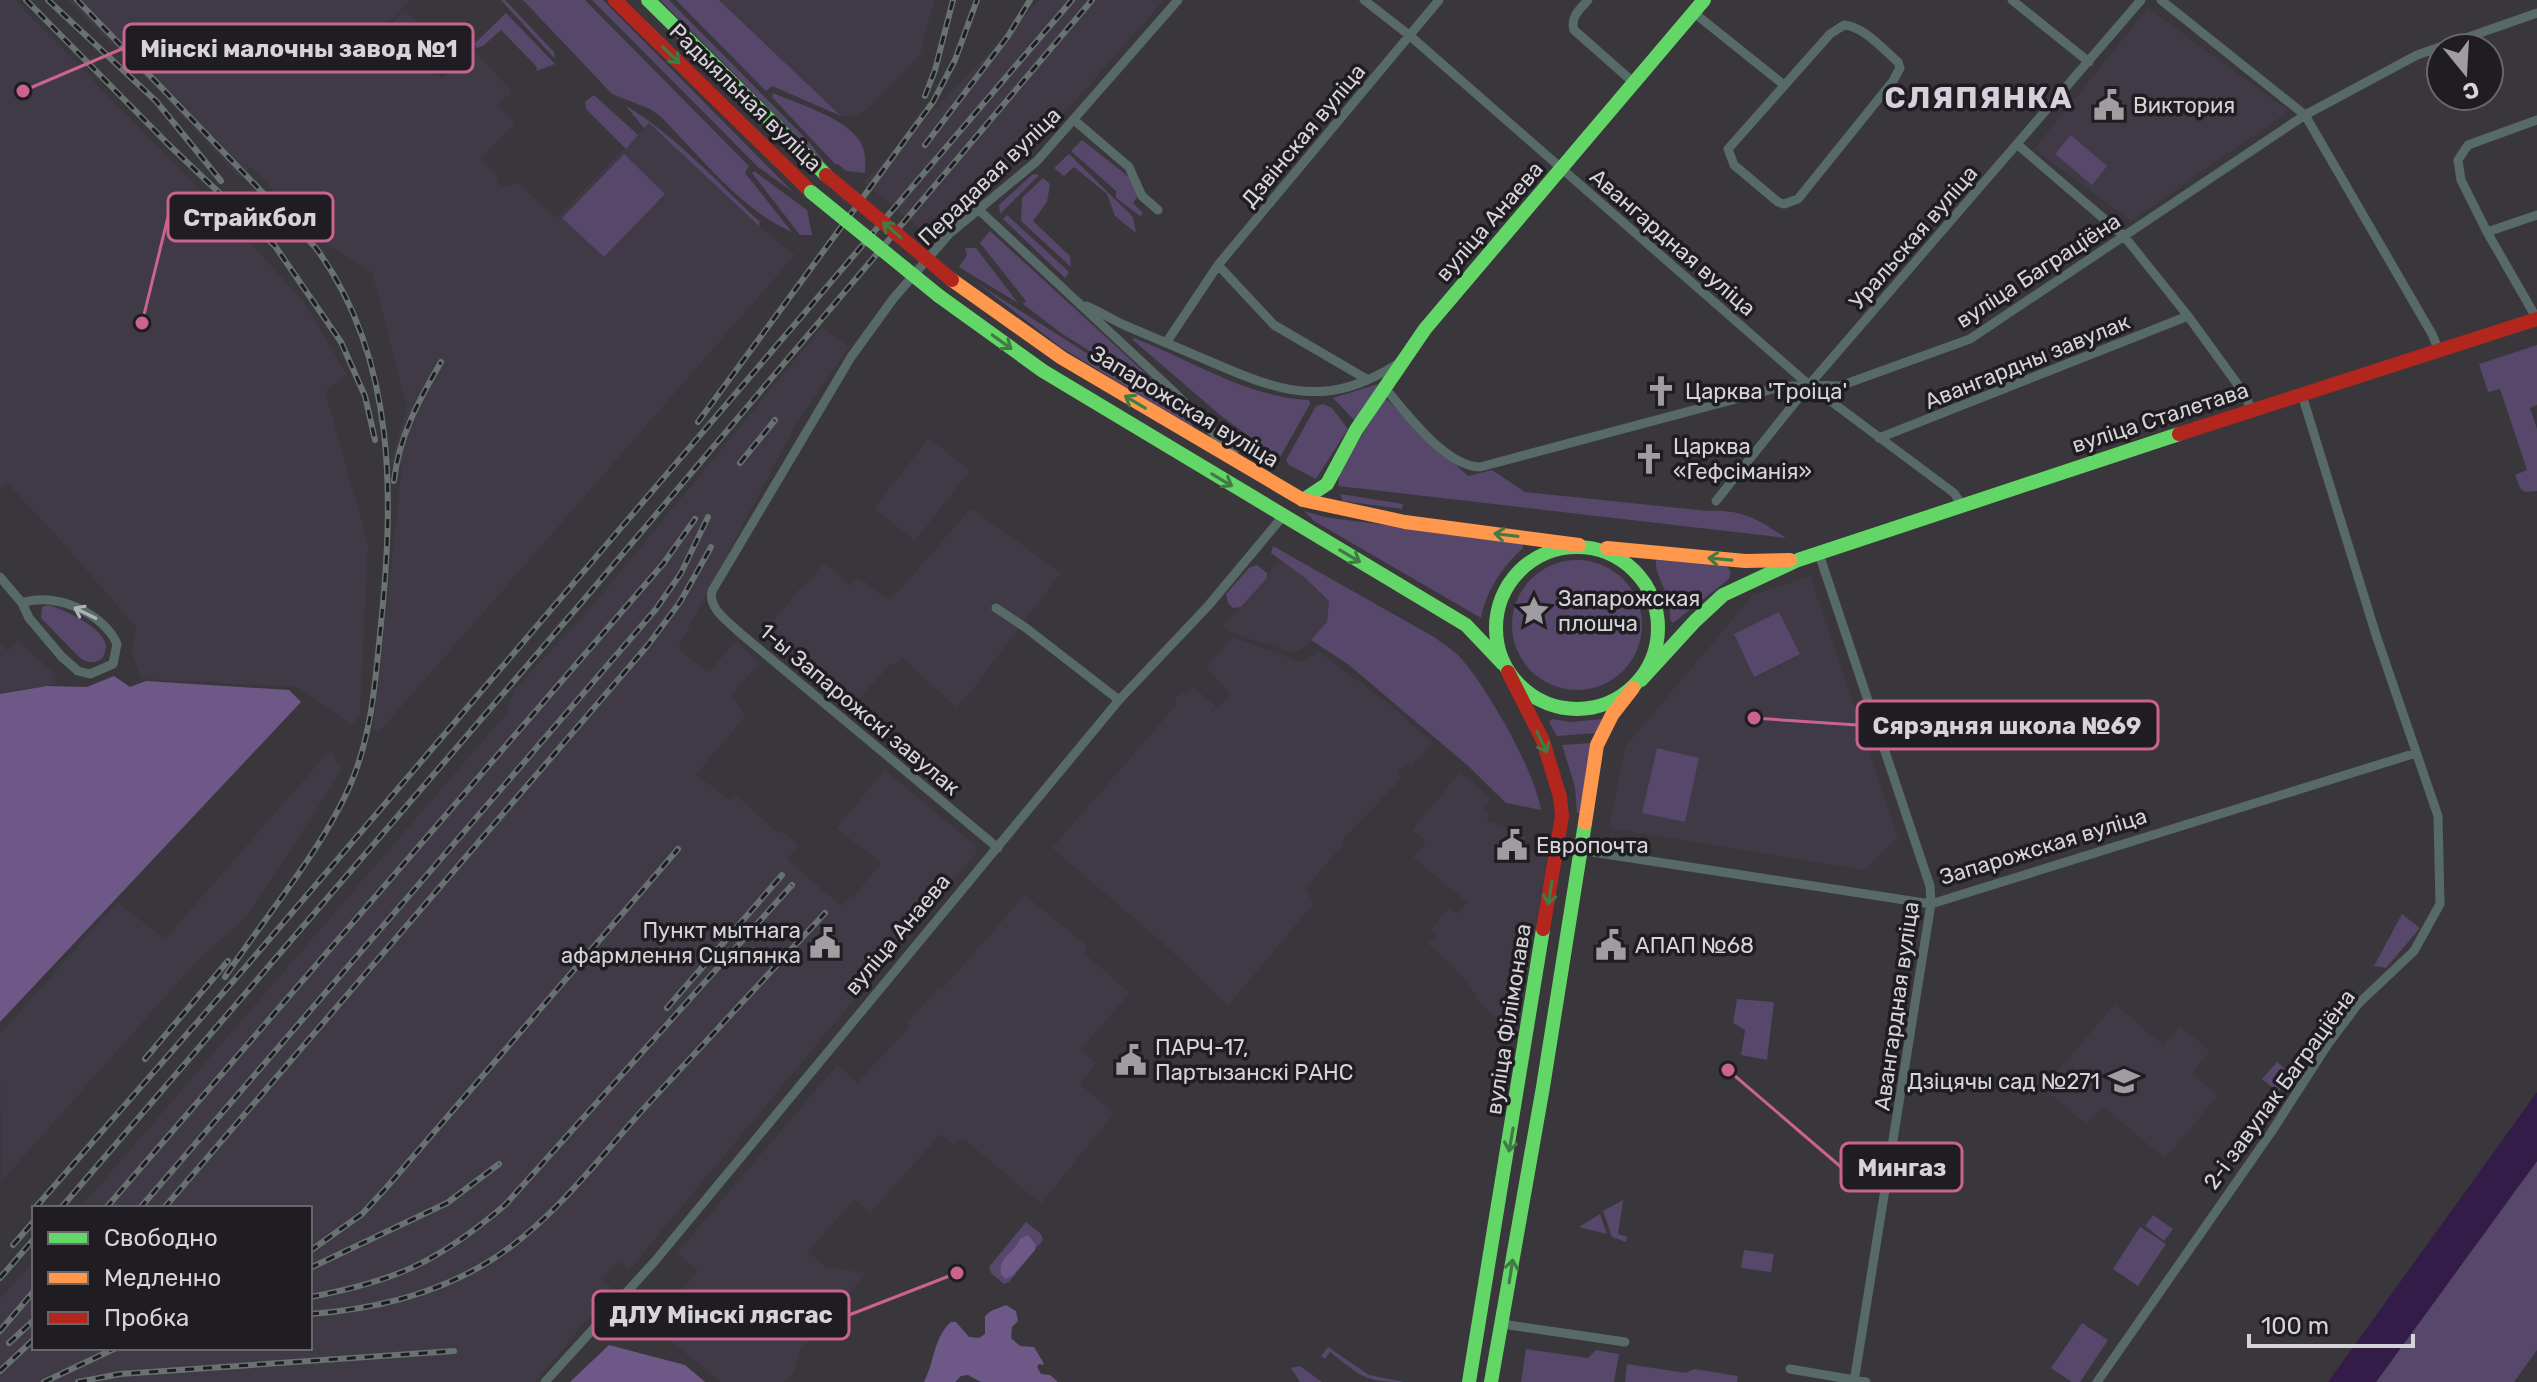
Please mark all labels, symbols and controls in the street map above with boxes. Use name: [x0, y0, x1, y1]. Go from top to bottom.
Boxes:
street label: Радыяльная вуліца: [664, 18, 827, 177]
callout: Мінскі малочны завод №1: [124, 24, 473, 72]
north arrow: [2425, 32, 2505, 112]
text: Мінскі малочны завод №1: [140, 35, 458, 63]
one-way arrow: [661, 45, 681, 64]
street label: Дзвінская вуліца: [1236, 58, 1371, 213]
text: С: [2460, 75, 2483, 106]
district label: СЛЯПЯНКА: [1884, 80, 2074, 116]
public building icon: Виктория: [2092, 88, 2126, 122]
place label: Виктория: [2133, 92, 2235, 119]
street label: Перадавая вуліца: [912, 101, 1066, 251]
street label: вуліца Анаева: [1430, 156, 1549, 287]
street label: Уральская вуліца: [1843, 160, 1983, 315]
street label: Авангардная вуліца: [1584, 163, 1761, 322]
callout: Страйкбол: [168, 193, 333, 241]
text: Страйкбол: [183, 204, 317, 232]
street label: вуліца Баграціёна: [1951, 207, 2126, 334]
one-way arrow: [882, 221, 903, 239]
street label: Авангардны завулак: [1921, 308, 2134, 415]
one-way arrow: [991, 333, 1012, 350]
street label: Запарожская вуліца: [1086, 339, 1284, 473]
church icon: Царква 'Троіца': [1644, 374, 1678, 408]
street label: вуліца Сталетава: [2069, 376, 2252, 459]
place label: Царква 'Троіца': [1685, 378, 1847, 405]
one-way arrow: [1124, 394, 1147, 410]
place label: Царква «Гефсіманія»: [1673, 433, 1812, 485]
church icon: Царква «Гефсіманія»: [1632, 442, 1666, 476]
one-way arrow: [1210, 472, 1233, 488]
one-way arrow: [1493, 528, 1520, 543]
one-way arrow: [1338, 548, 1361, 564]
one-way arrow: [1707, 551, 1734, 566]
place label: Запарожская плошча: [1558, 585, 1700, 637]
place icon: Запарожская плошча: [1517, 594, 1551, 628]
one-way arrow: [74, 605, 98, 620]
street label: 1-ы Запарожскі завулак: [754, 617, 966, 801]
callout: Сярэдняя школа №69: [1857, 701, 2158, 749]
text: Сярэдняя школа №69: [1873, 712, 2141, 740]
one-way arrow: [1535, 729, 1550, 753]
street label: Запарожская вуліца: [1936, 802, 2150, 891]
public building icon: Европочта: [1495, 828, 1529, 862]
place label: Европочта: [1536, 832, 1649, 859]
street label: вуліца Анаева: [839, 868, 956, 1000]
one-way arrow: [1542, 880, 1557, 906]
street label: Авангардная вуліца: [1868, 900, 1925, 1112]
place label: Пункт мытнага афармлення Сцяпянка: [561, 917, 801, 969]
street label: вуліца Філімонава: [1480, 922, 1537, 1116]
public building icon: Пункт мытнага афармлення Сцяпянка: [808, 926, 842, 960]
public building icon: АПАП №68: [1594, 928, 1628, 962]
place label: АПАП №68: [1635, 932, 1754, 959]
street label: 2-і завулак Баграціёна: [2198, 984, 2361, 1195]
place label: ПАРЧ-17, Партызанскі РАНС: [1155, 1034, 1354, 1086]
public building icon: ПАРЧ-17, Партызанскі РАНС: [1114, 1043, 1148, 1077]
school or university icon: Дзіцячы сад №271: [2107, 1064, 2141, 1098]
place label: Дзіцячы сад №271: [1907, 1068, 2100, 1095]
one-way arrow: [1502, 1127, 1517, 1152]
callout: Мингаз: [1841, 1143, 1962, 1191]
text: Мингаз: [1857, 1154, 1947, 1182]
legend: [32, 1206, 312, 1350]
text: Свободно: [104, 1224, 218, 1252]
one-way arrow: [1504, 1258, 1519, 1284]
text: Медленно: [104, 1264, 221, 1292]
callout: ДЛУ Мінскі лясгас: [593, 1291, 849, 1339]
scale bar: [2249, 1298, 2413, 1348]
text: ДЛУ Мінскі лясгас: [609, 1301, 833, 1329]
text: Пробка: [104, 1304, 189, 1332]
text: 100 m: [2261, 1312, 2329, 1340]

